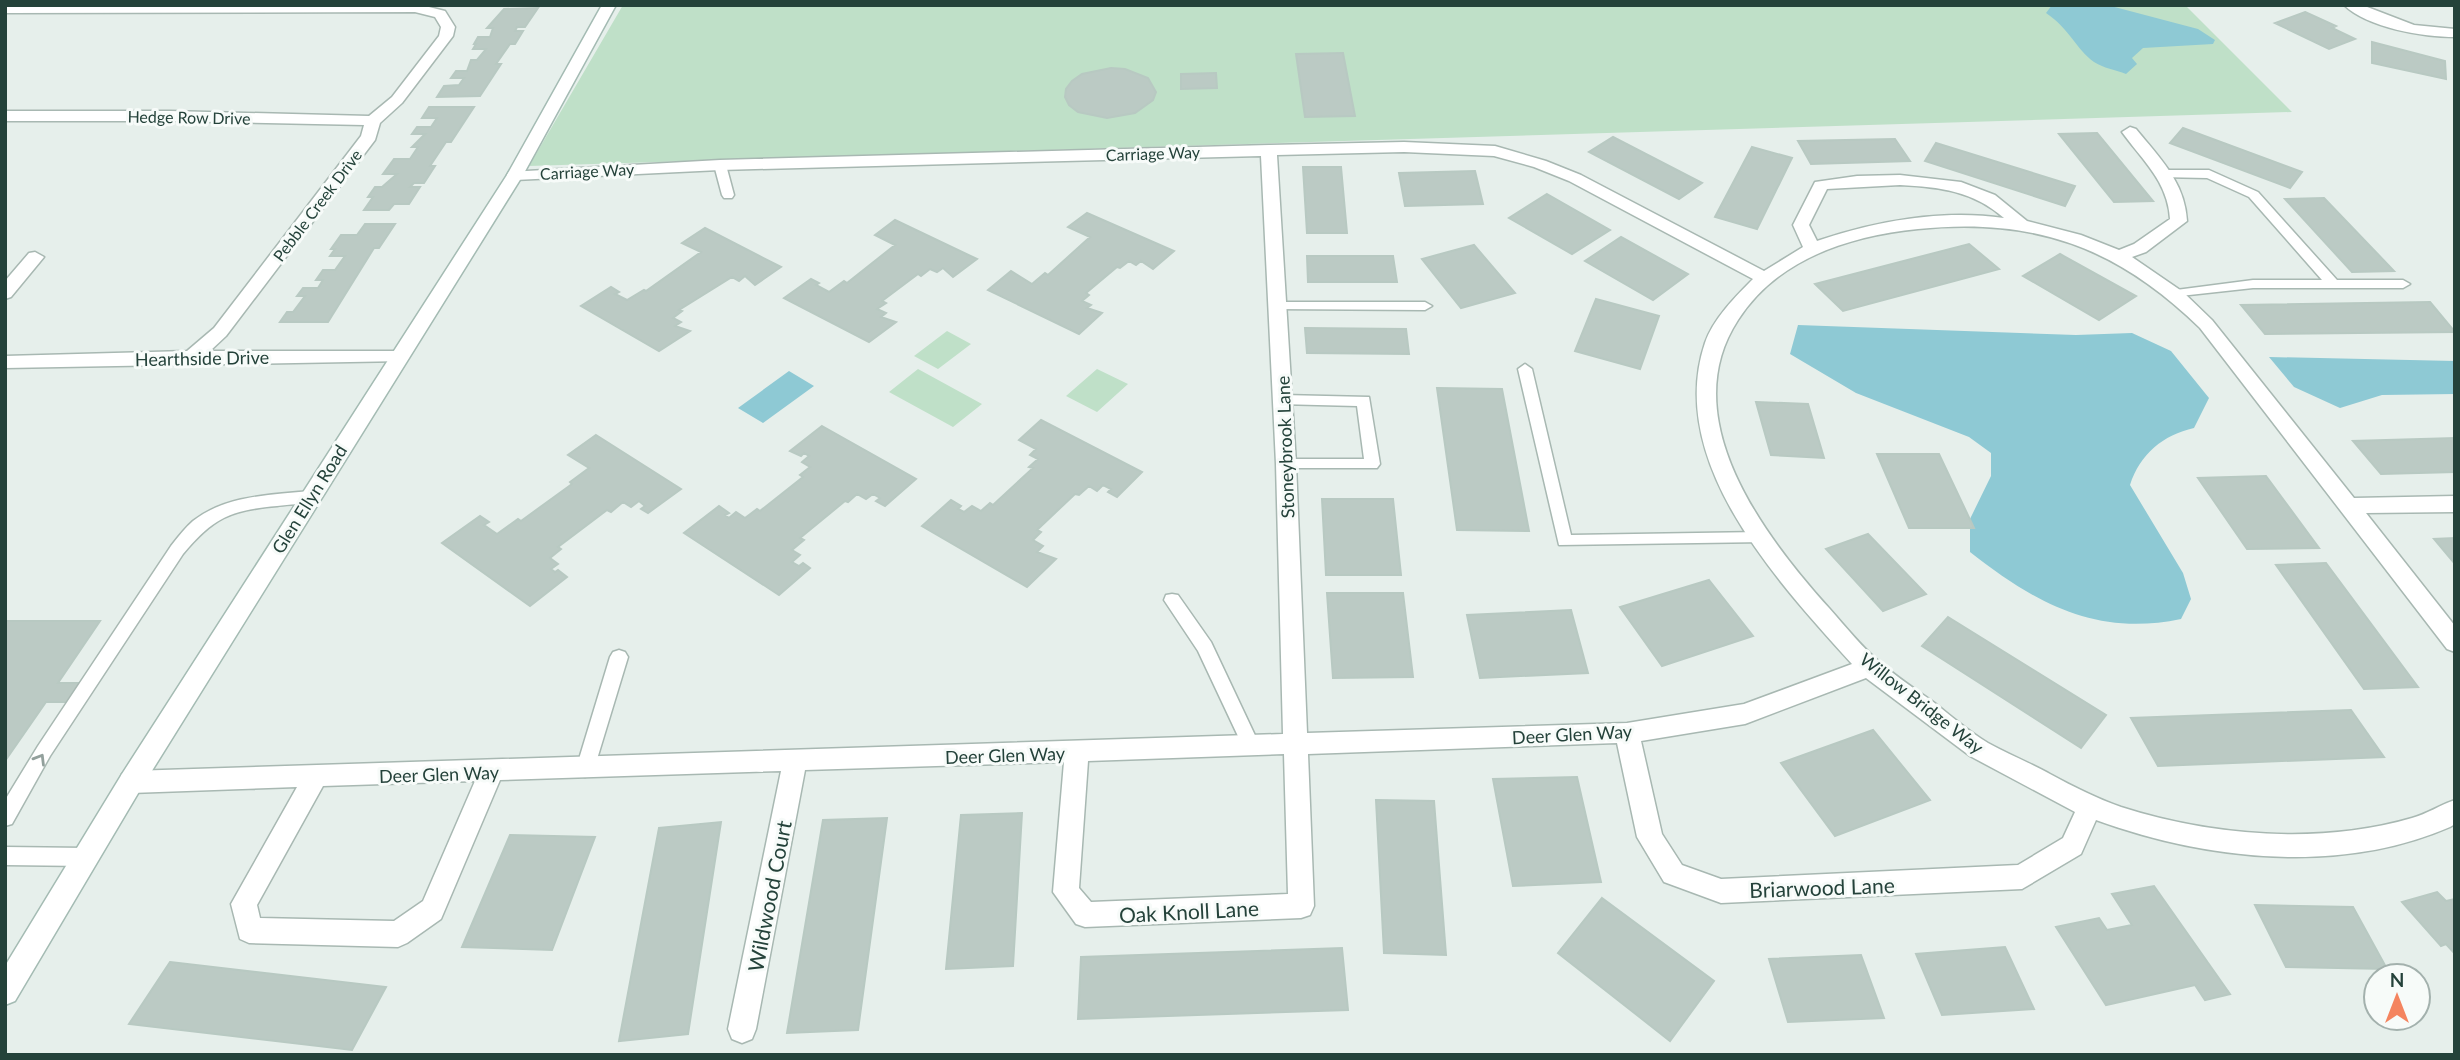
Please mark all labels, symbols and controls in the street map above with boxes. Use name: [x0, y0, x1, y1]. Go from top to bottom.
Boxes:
street label: Hedge Row Drive: [127, 106, 251, 128]
street label: Carriage Way: [1106, 142, 1201, 164]
street label: Pebble Creek Drive: [269, 145, 365, 265]
street label: Carriage Way: [539, 159, 635, 183]
street label: Hearthside Drive: [135, 346, 269, 370]
street label: Stoneybrook Lane: [1272, 375, 1298, 519]
street label: Glen Ellyn Road: [267, 441, 351, 557]
street label: Willow Bridge Way: [1856, 648, 1989, 759]
street label: Deer Glen Way: [1511, 720, 1633, 748]
street label: Deer Glen Way: [945, 742, 1066, 768]
one-way arrow: [32, 753, 45, 766]
street label: Deer Glen Way: [379, 761, 500, 787]
street label: Wildwood Court: [742, 818, 796, 974]
street label: Briarwood Lane: [1749, 872, 1895, 902]
street label: Oak Knoll Lane: [1119, 895, 1259, 927]
north arrow: [2362, 962, 2432, 1032]
text: N: [2390, 968, 2404, 991]

